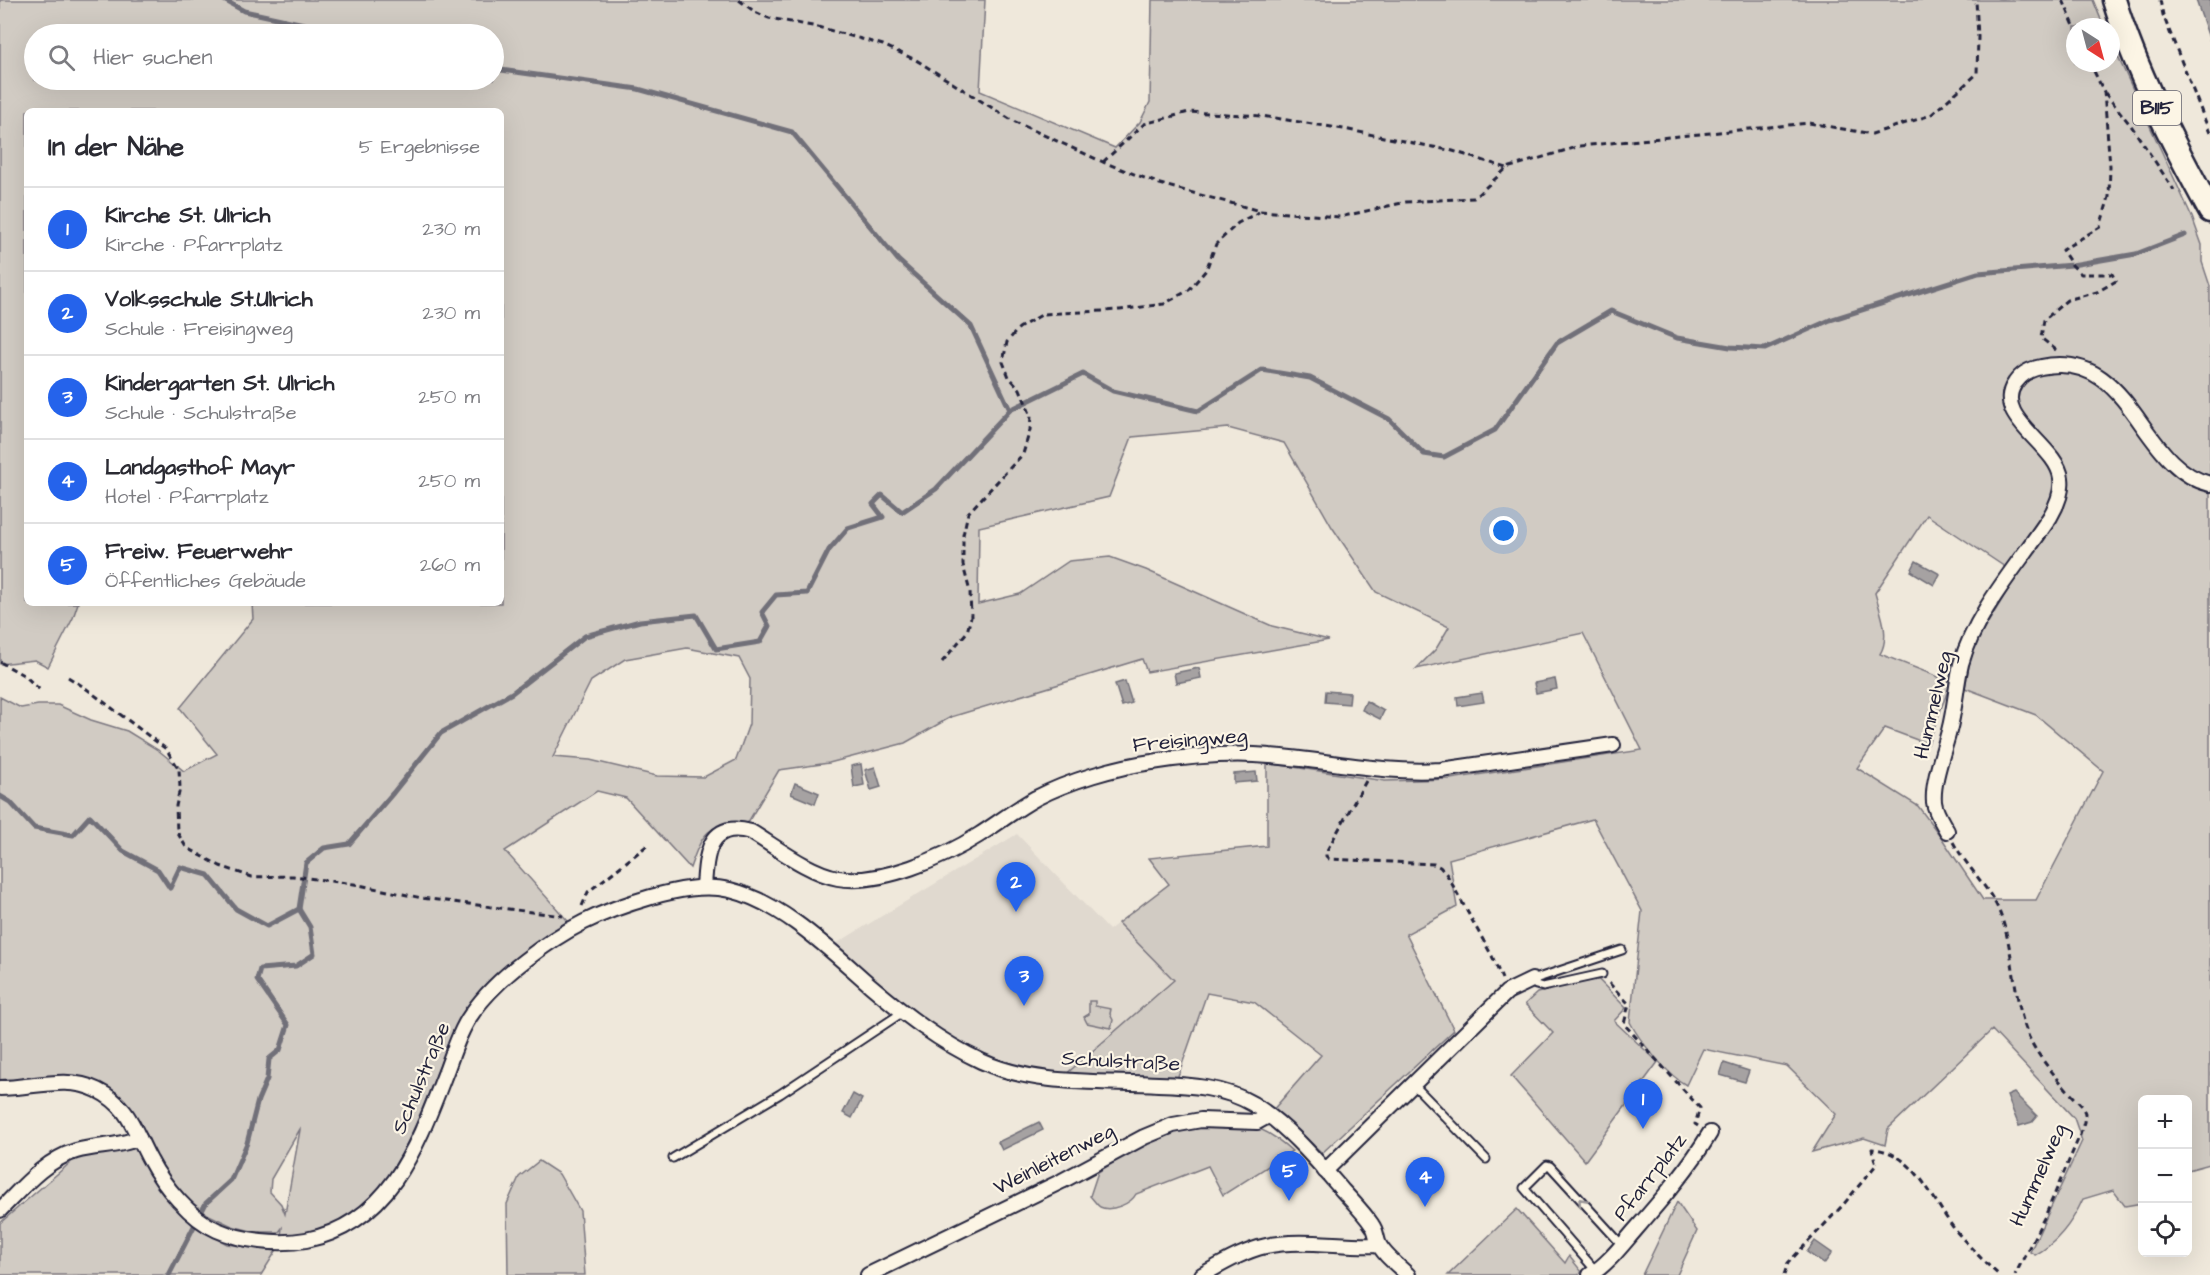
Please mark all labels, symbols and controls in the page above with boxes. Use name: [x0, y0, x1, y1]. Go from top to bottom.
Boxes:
north arrow: [2066, 18, 2120, 72]
search box: [24, 24, 504, 90]
icon: search: [45, 41, 78, 74]
text: Hier suchen: [93, 42, 212, 73]
road number: B115: [2133, 91, 2181, 125]
text: In der Nähe: [48, 129, 184, 165]
text: 5 Ergebnisse: [359, 133, 480, 161]
text: Kirche St. Ulrich: [105, 200, 270, 231]
text: 1: [66, 215, 69, 243]
text: 230 m: [422, 215, 480, 243]
text: Kirche · Pfarrplatz: [105, 231, 283, 259]
text: Volksschule St.Ulrich: [105, 284, 313, 315]
text: 2: [62, 299, 73, 327]
text: 230 m: [422, 299, 480, 327]
text: Schule · Freisingweg: [105, 315, 293, 343]
text: Kindergarten St. Ulrich: [105, 368, 334, 399]
text: 3: [62, 383, 73, 411]
text: 250 m: [418, 383, 480, 411]
text: Schule · Schulstraße: [105, 399, 296, 427]
text: Landgasthof Mayr: [105, 452, 295, 483]
text: 4: [61, 467, 74, 495]
text: 250 m: [418, 467, 480, 495]
text: Hotel · Pfarrplatz: [105, 483, 269, 511]
your location: [1489, 516, 1518, 545]
text: Freiw. Feuerwehr: [105, 536, 292, 567]
text: 5: [60, 551, 75, 579]
text: 260 m: [420, 551, 480, 579]
text: Öffentliches Gebäude: [105, 567, 306, 595]
street label: Hummelweg: [1907, 648, 1961, 762]
street label: Freisingweg: [1132, 721, 1249, 761]
pin: 2: [996, 862, 1036, 912]
pin: 3: [1004, 956, 1044, 1006]
street label: Schulstraße: [384, 1018, 458, 1138]
street label: Schulstraße: [1061, 1043, 1181, 1079]
pin: 1: [1624, 1080, 1662, 1129]
map controls: [2138, 1095, 2192, 1257]
button: +: [2138, 1095, 2192, 1149]
street label: Weinleitenweg: [989, 1116, 1121, 1204]
street label: Hummelweg: [2002, 1119, 2075, 1232]
street label: Pfarrplatz: [1606, 1127, 1695, 1228]
button: −: [2138, 1149, 2192, 1203]
pin: 5: [1270, 1152, 1308, 1201]
pin: 4: [1406, 1158, 1444, 1207]
one-way arrow: [1579, 1198, 1590, 1209]
button: locate: [2138, 1203, 2192, 1257]

